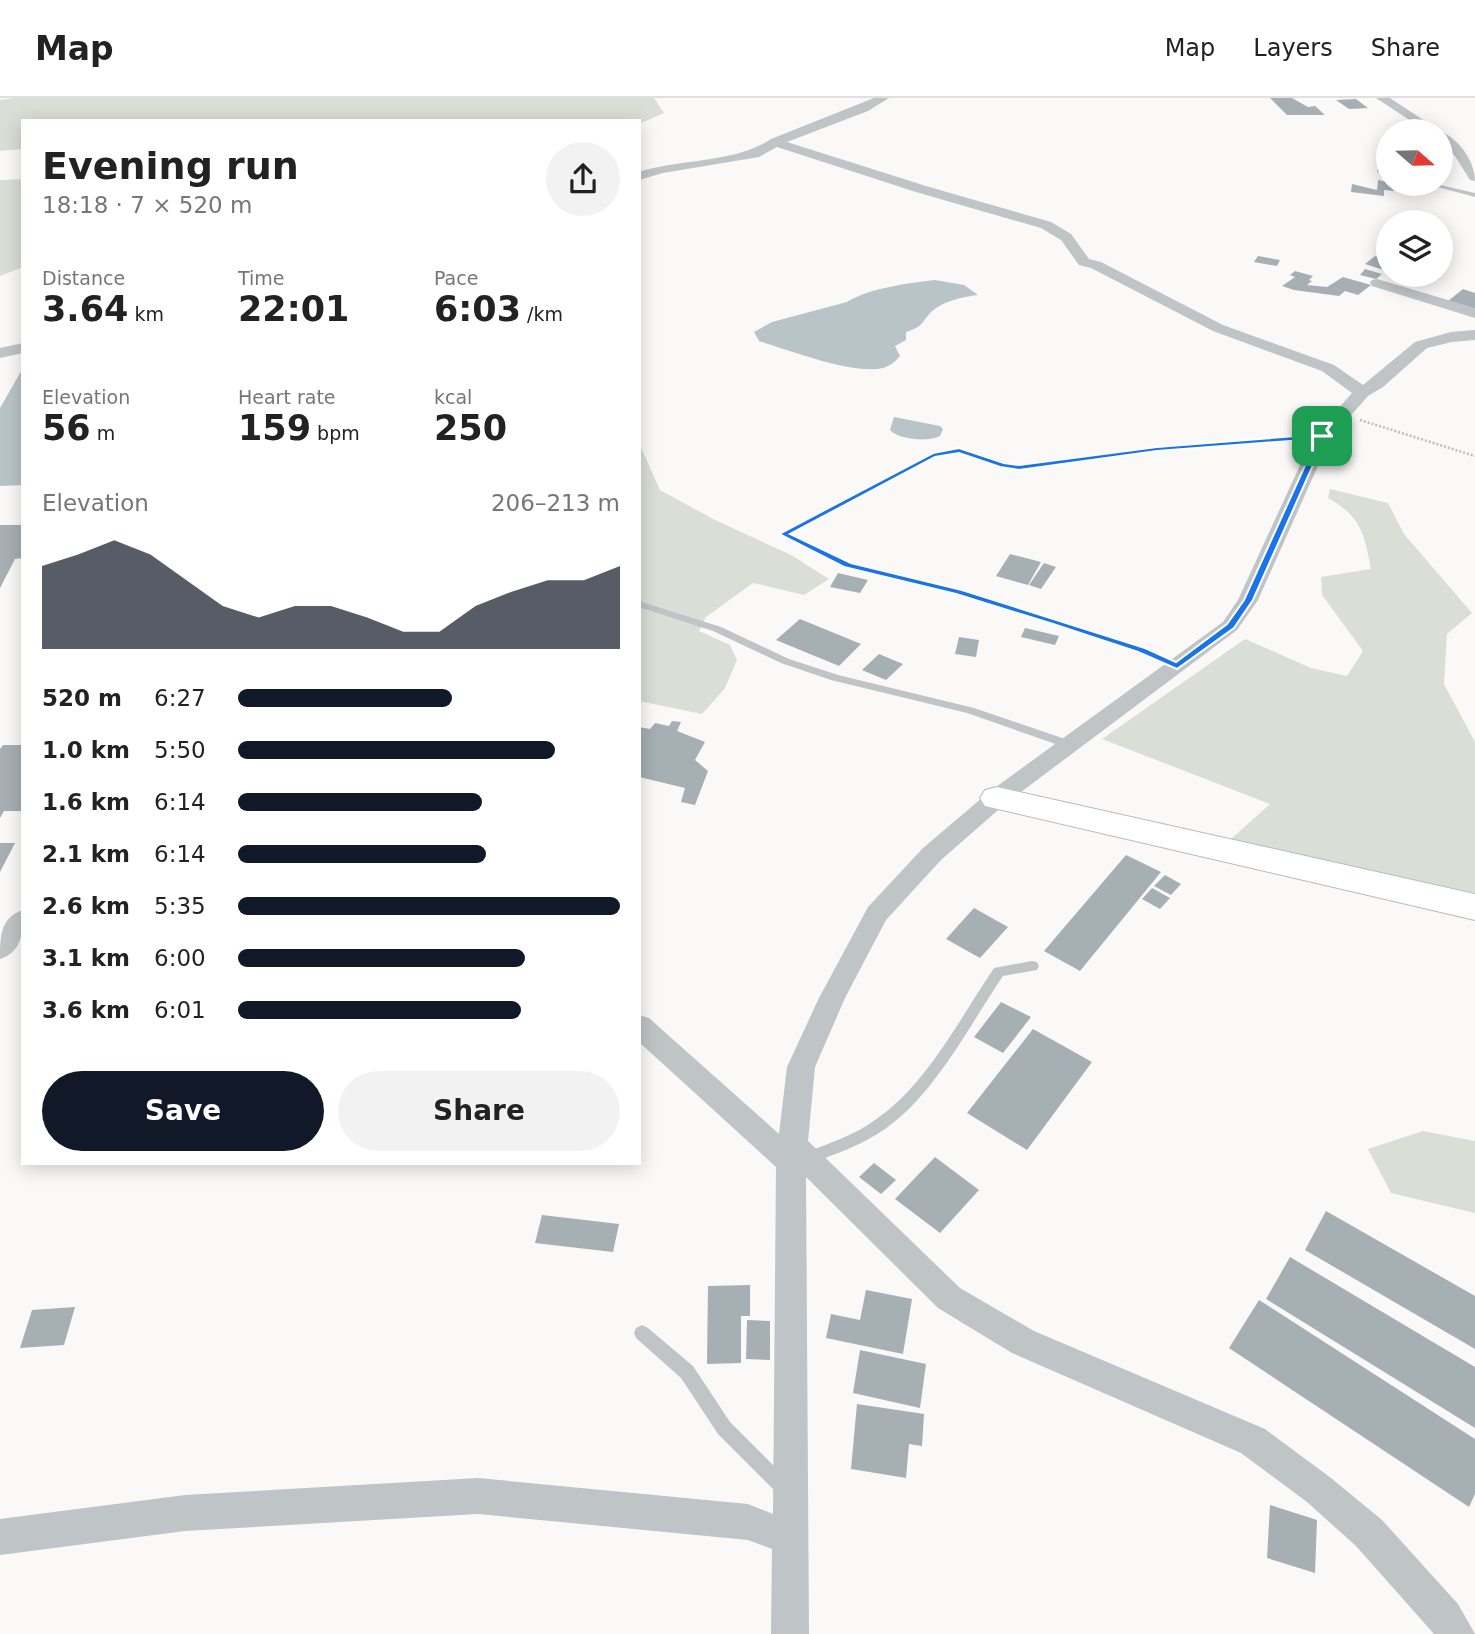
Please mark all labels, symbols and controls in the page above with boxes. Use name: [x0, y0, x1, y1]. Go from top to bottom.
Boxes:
text: Map: [35, 29, 114, 68]
text: Map: [1165, 34, 1215, 62]
text: Layers: [1253, 34, 1333, 62]
text: Share: [1371, 34, 1440, 62]
north arrow: [1376, 119, 1452, 196]
map controls: [1376, 119, 1453, 287]
button: share: [546, 142, 620, 216]
text: Evening run: [42, 144, 299, 188]
text: 18:18 · 7 × 520 m: [42, 192, 252, 218]
button: layers: [1376, 210, 1453, 287]
text: Distance: [42, 267, 125, 289]
text: Time: [238, 267, 285, 289]
text: Pace: [434, 267, 478, 289]
text: 3.64: [42, 289, 128, 329]
text: 22:01: [238, 289, 349, 329]
text: 6:03: [434, 289, 521, 329]
text: km: [128, 303, 164, 325]
text: /km: [521, 303, 563, 325]
text: Elevation: [42, 386, 130, 408]
text: Heart rate: [238, 386, 336, 408]
text: kcal: [434, 386, 472, 408]
pin: [1292, 406, 1352, 466]
text: 56: [42, 408, 91, 448]
text: 159: [238, 408, 311, 448]
text: 250: [434, 408, 507, 448]
icon: arrive: [1303, 417, 1341, 455]
text: m: [91, 422, 115, 444]
text: bpm: [311, 422, 360, 444]
text: Elevation: [42, 490, 149, 516]
text: 206–213 m: [491, 490, 620, 516]
text: 520 m: [42, 685, 122, 711]
text: 6:27: [154, 685, 206, 711]
text: 1.0 km: [42, 737, 130, 763]
text: 5:50: [154, 737, 206, 763]
text: 1.6 km: [42, 789, 130, 815]
text: 6:14: [154, 789, 206, 815]
text: 2.1 km: [42, 841, 130, 867]
text: 6:14: [154, 841, 206, 867]
text: 2.6 km: [42, 893, 130, 919]
text: 5:35: [154, 893, 206, 919]
text: 3.1 km: [42, 945, 130, 971]
text: 6:00: [154, 945, 206, 971]
text: 3.6 km: [42, 997, 130, 1023]
text: 6:01: [154, 997, 206, 1023]
button: Save: [42, 1071, 324, 1151]
button: Share: [338, 1071, 620, 1151]

